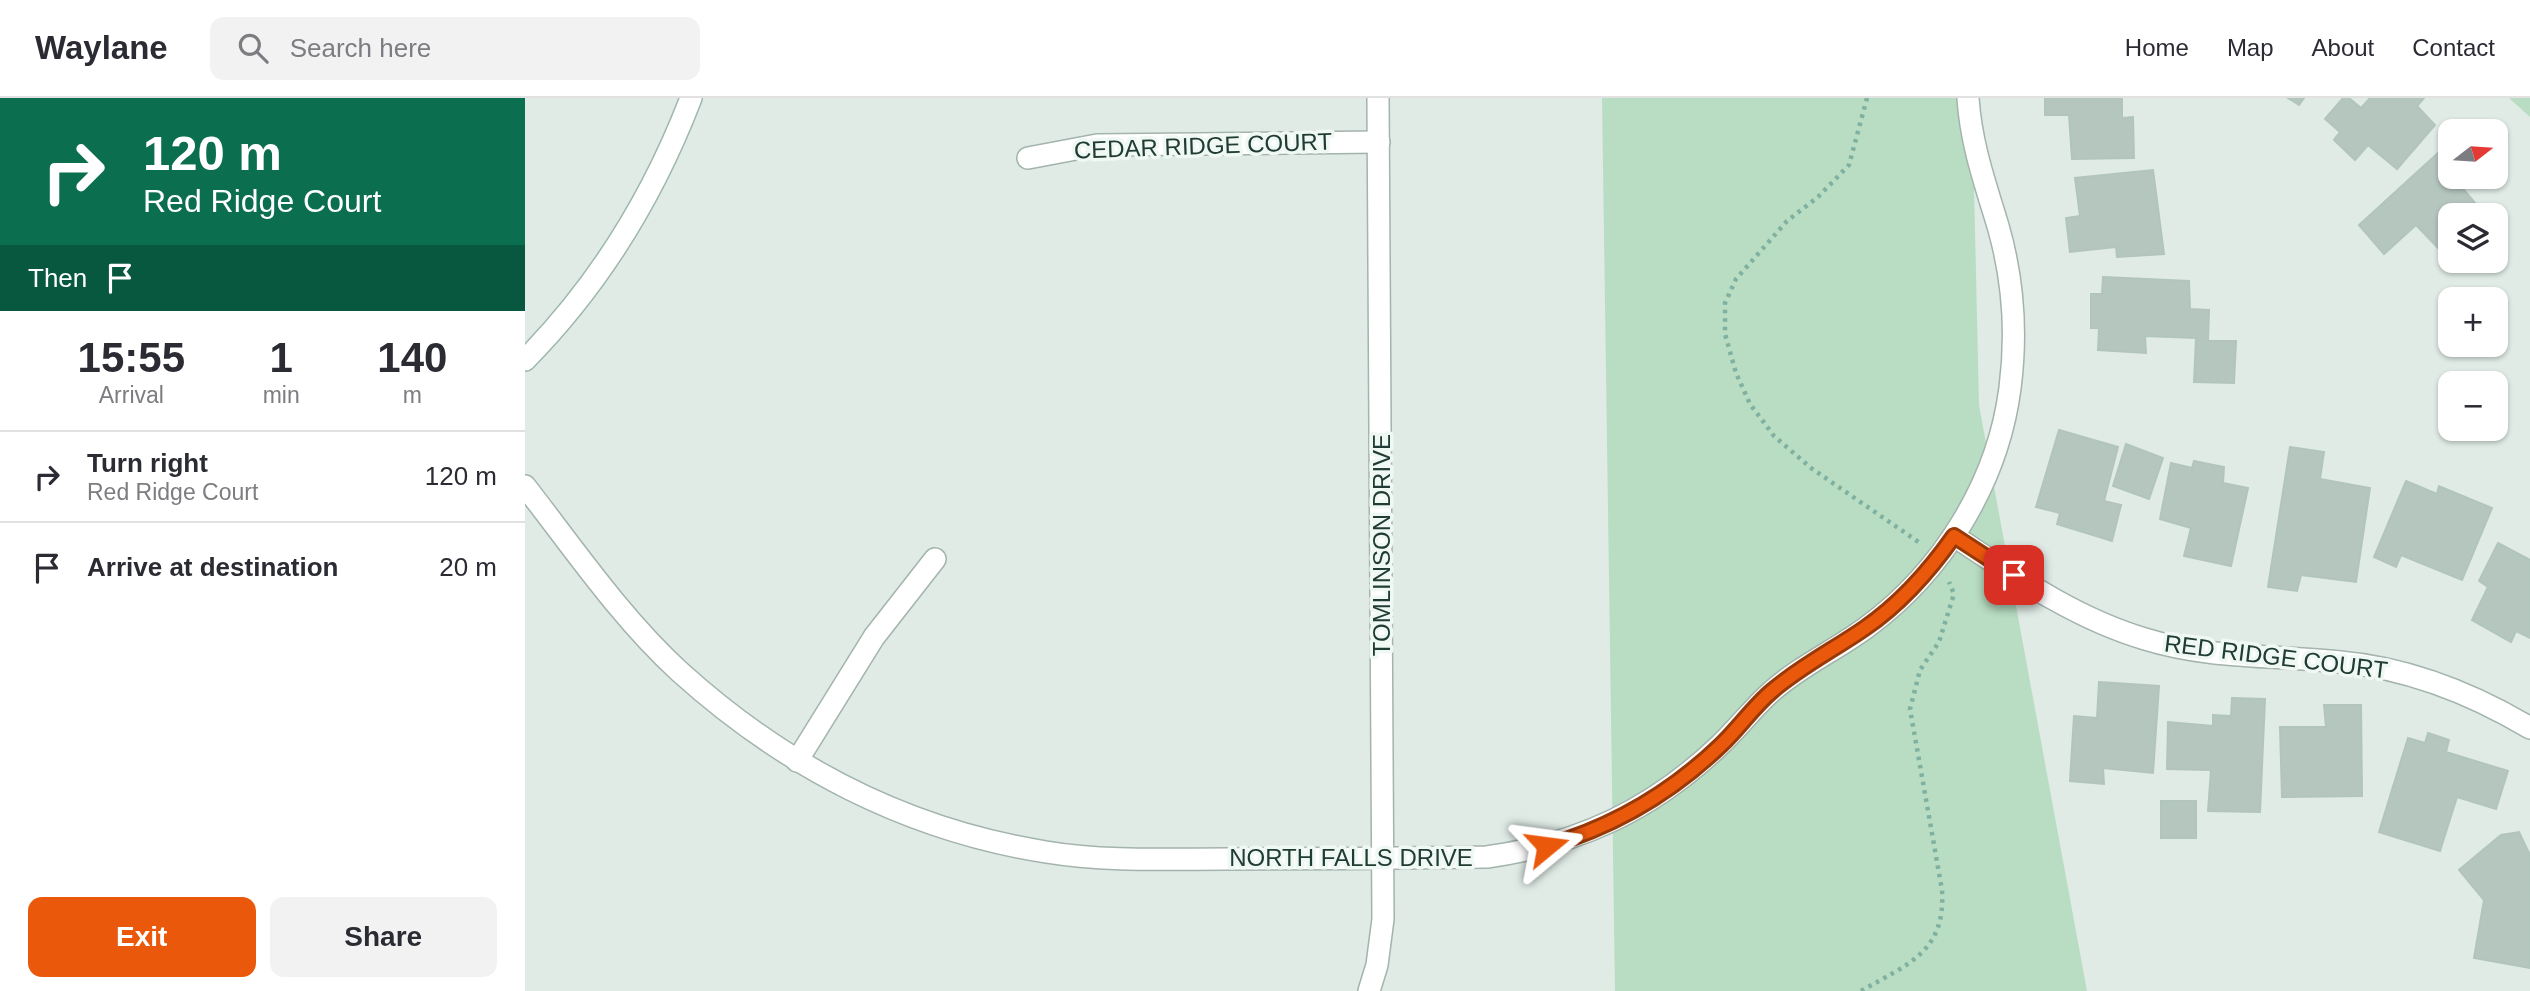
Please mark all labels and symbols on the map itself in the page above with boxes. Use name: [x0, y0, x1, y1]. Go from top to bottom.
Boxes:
north arrow: [2438, 119, 2508, 189]
street label: CEDAR RIDGE COURT: [1073, 127, 1333, 163]
street label: TOMLINSON DRIVE: [1368, 434, 1395, 656]
pin: [1984, 545, 2044, 605]
street label: RED RIDGE COURT: [2163, 629, 2390, 684]
position arrow: [1510, 809, 1584, 883]
street label: NORTH FALLS DRIVE: [1229, 844, 1473, 871]

